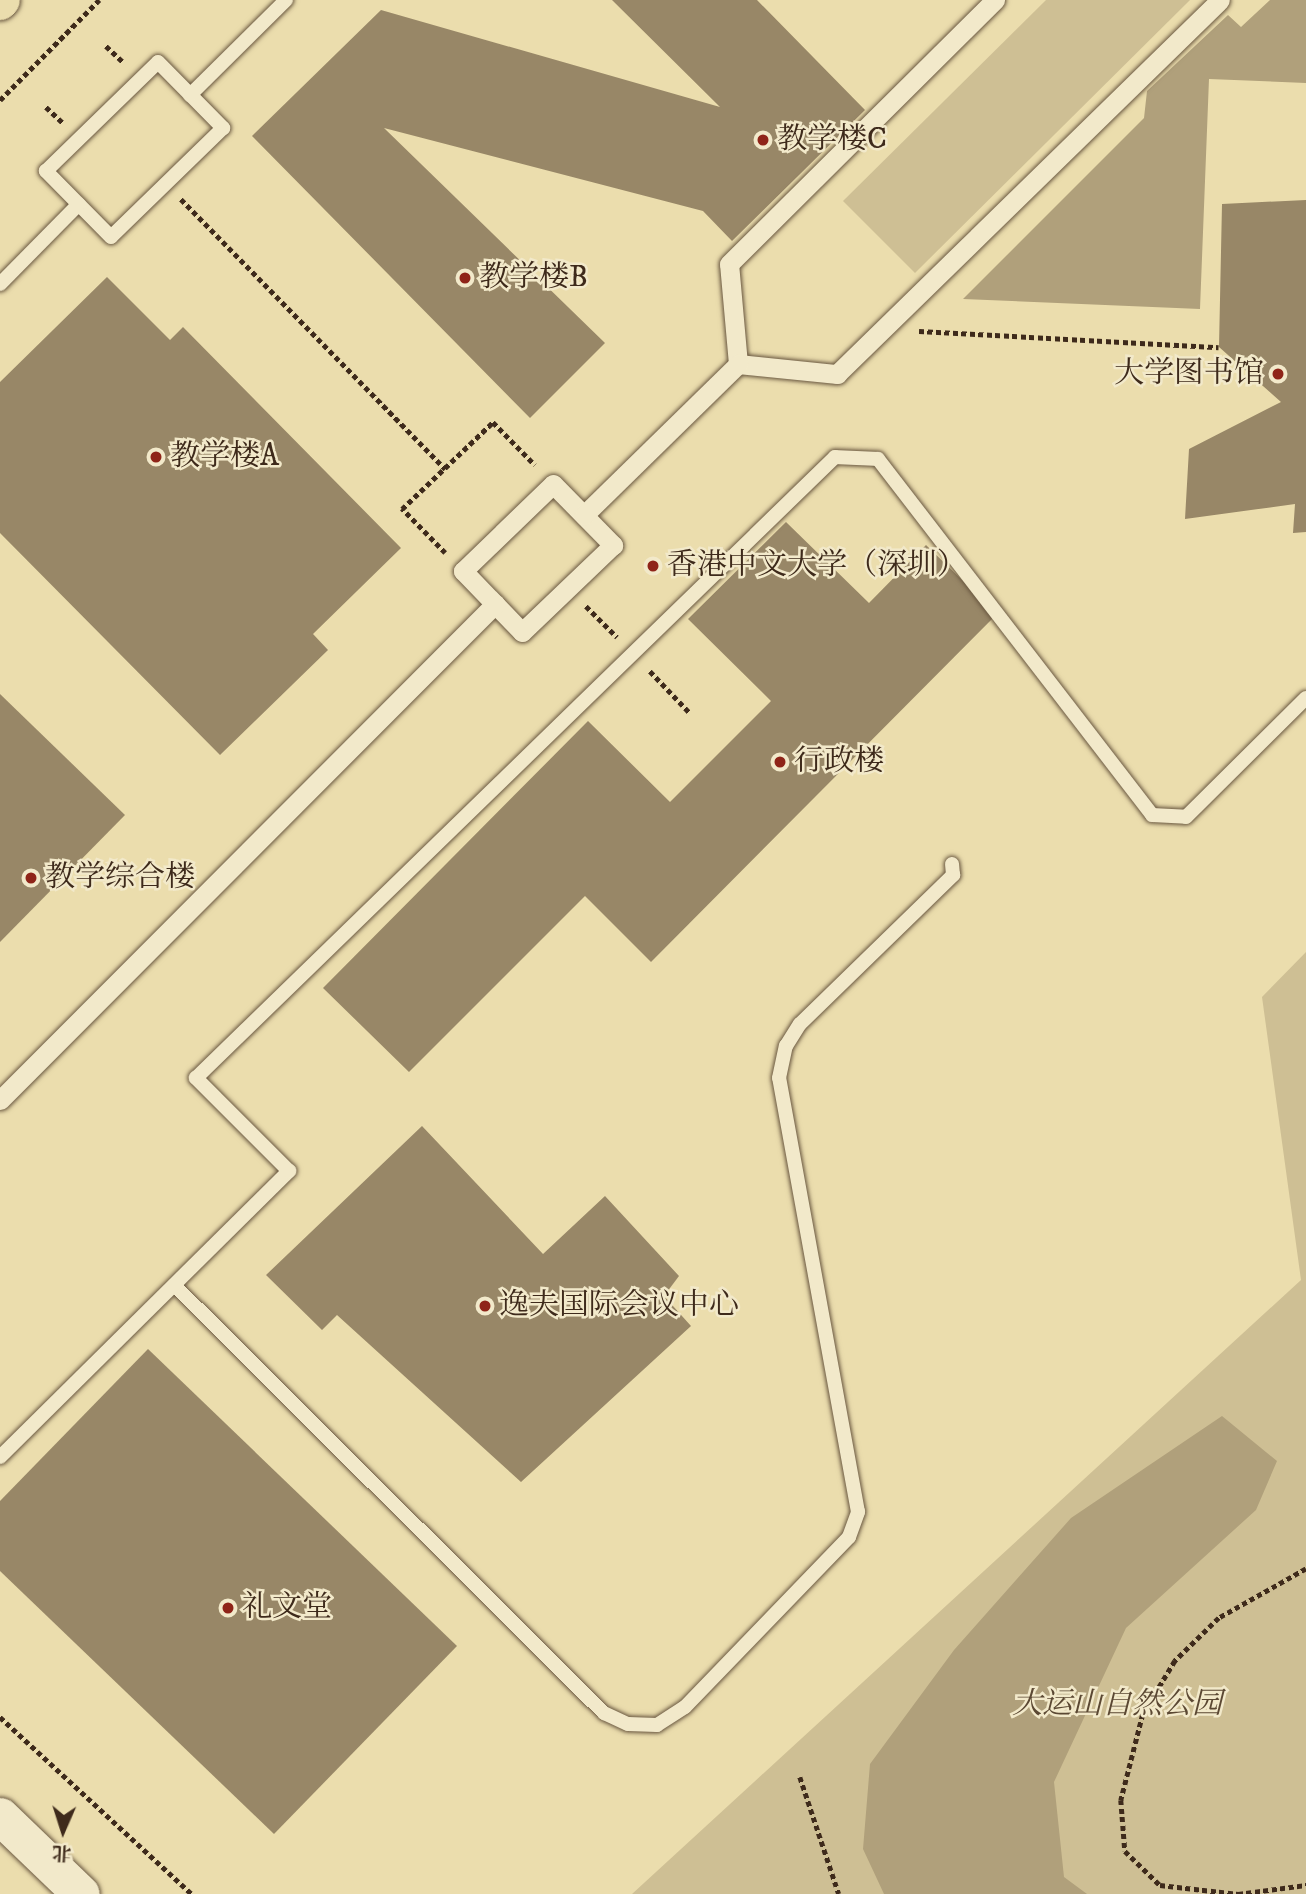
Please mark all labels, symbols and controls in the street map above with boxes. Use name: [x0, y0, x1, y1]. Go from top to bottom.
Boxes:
place label: 教学楼C: [777, 122, 887, 158]
marker: 教学楼C: [755, 132, 771, 148]
place label: 教学楼B: [479, 260, 588, 296]
marker: 教学楼B: [457, 270, 473, 286]
place label: 大学图书馆: [1114, 356, 1264, 392]
marker: 大学图书馆: [1270, 366, 1286, 382]
place label: 教学楼A: [170, 439, 279, 475]
marker: 教学楼A: [148, 449, 164, 465]
place label: 香港中文大学（深圳）: [667, 548, 967, 584]
marker: 香港中文大学（深圳）: [645, 558, 661, 574]
place label: 行政楼: [794, 744, 884, 780]
marker: 行政楼: [772, 754, 788, 770]
place label: 教学综合楼: [45, 860, 195, 896]
marker: 教学综合楼: [23, 870, 39, 886]
place label: 逸夫国际会议中心: [499, 1288, 739, 1324]
marker: 逸夫国际会议中心: [477, 1298, 493, 1314]
place label: 礼文堂: [242, 1590, 332, 1626]
marker: 礼文堂: [220, 1600, 236, 1616]
park label: 大运山自然公园: [1012, 1687, 1222, 1723]
north arrow: [28, 1796, 98, 1866]
text: 北: [52, 1840, 72, 1864]

